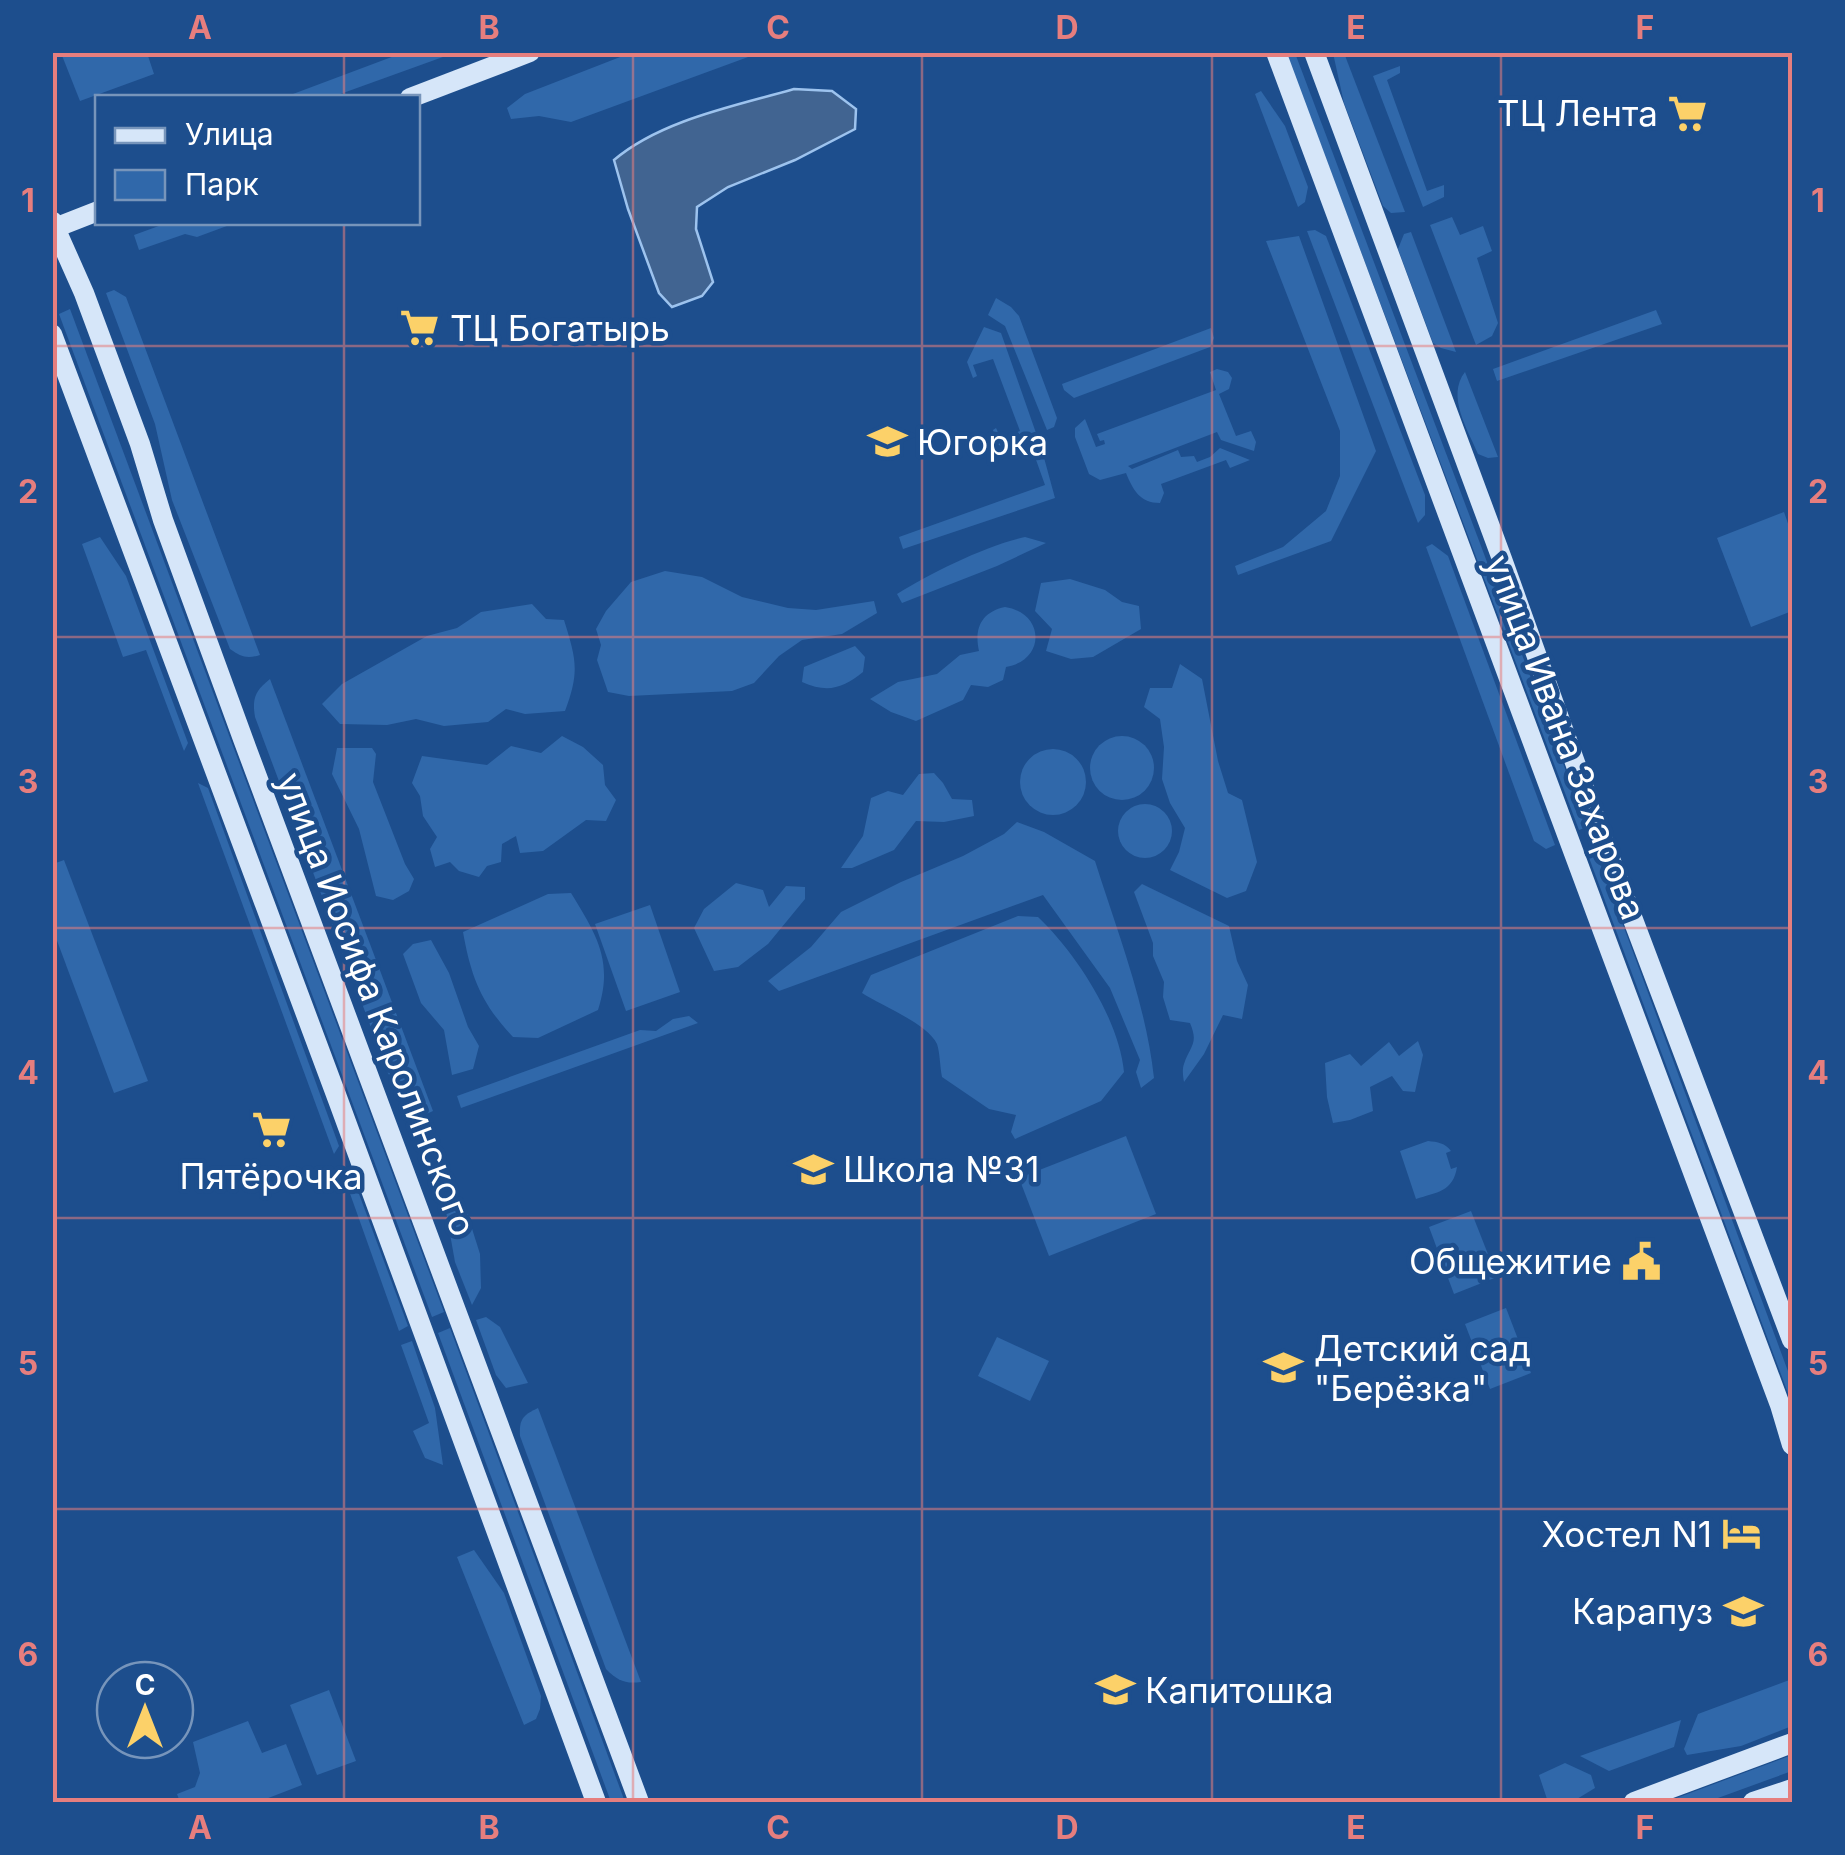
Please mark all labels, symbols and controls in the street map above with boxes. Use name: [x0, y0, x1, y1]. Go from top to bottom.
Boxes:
text: A: [188, 8, 212, 47]
text: B: [478, 8, 500, 47]
text: C: [766, 8, 790, 47]
text: D: [1055, 8, 1079, 47]
text: E: [1346, 8, 1366, 47]
text: F: [1636, 8, 1654, 47]
place label: ТЦ Лента: [1497, 92, 1658, 134]
supermarket icon: ТЦ Лента: [1667, 92, 1709, 134]
legend: [95, 95, 420, 225]
text: Улица: [185, 116, 274, 152]
text: Парк: [185, 166, 259, 202]
text: 1: [21, 181, 35, 220]
text: 1: [1811, 181, 1825, 220]
supermarket icon: ТЦ Богатырь: [399, 307, 441, 349]
place label: ТЦ Богатырь: [450, 307, 670, 349]
school or university icon: Югорка: [866, 421, 908, 463]
place label: Югорка: [917, 421, 1048, 463]
text: 2: [18, 472, 38, 511]
text: 2: [1808, 472, 1828, 511]
street label: улица Ивана Захарова: [1477, 549, 1655, 925]
text: 3: [18, 762, 38, 801]
text: 3: [1808, 762, 1828, 801]
street label: улица Иосифа Каролинского: [269, 766, 485, 1242]
text: 4: [17, 1053, 39, 1092]
text: 4: [1807, 1053, 1829, 1092]
supermarket icon: Пятёрочка: [250, 1108, 292, 1150]
school or university icon: Школа №31: [792, 1148, 834, 1190]
place label: Школа №31: [843, 1148, 1039, 1190]
place label: Пятёрочка: [179, 1155, 363, 1197]
place label: Общежитие: [1409, 1240, 1612, 1282]
public building icon: Общежитие: [1621, 1240, 1663, 1282]
place label: Детский сад "Берёзка": [1314, 1327, 1531, 1409]
text: 5: [18, 1344, 38, 1383]
text: 5: [1808, 1344, 1828, 1383]
school or university icon: Детский сад "Берёзка": [1263, 1347, 1305, 1389]
place label: Хостел N1: [1541, 1513, 1712, 1555]
hotel icon: Хостел N1: [1721, 1513, 1763, 1555]
place label: Карапуз: [1572, 1590, 1713, 1632]
school or university icon: Карапуз: [1722, 1590, 1764, 1632]
text: 6: [18, 1635, 38, 1674]
text: 6: [1808, 1635, 1828, 1674]
north arrow: [95, 1660, 195, 1760]
text: С: [135, 1668, 155, 1702]
school or university icon: Капитошка: [1094, 1669, 1136, 1711]
place label: Капитошка: [1145, 1669, 1334, 1711]
text: A: [188, 1808, 212, 1847]
text: B: [478, 1808, 500, 1847]
text: C: [766, 1808, 790, 1847]
text: D: [1055, 1808, 1079, 1847]
text: E: [1346, 1808, 1366, 1847]
text: F: [1636, 1808, 1654, 1847]

